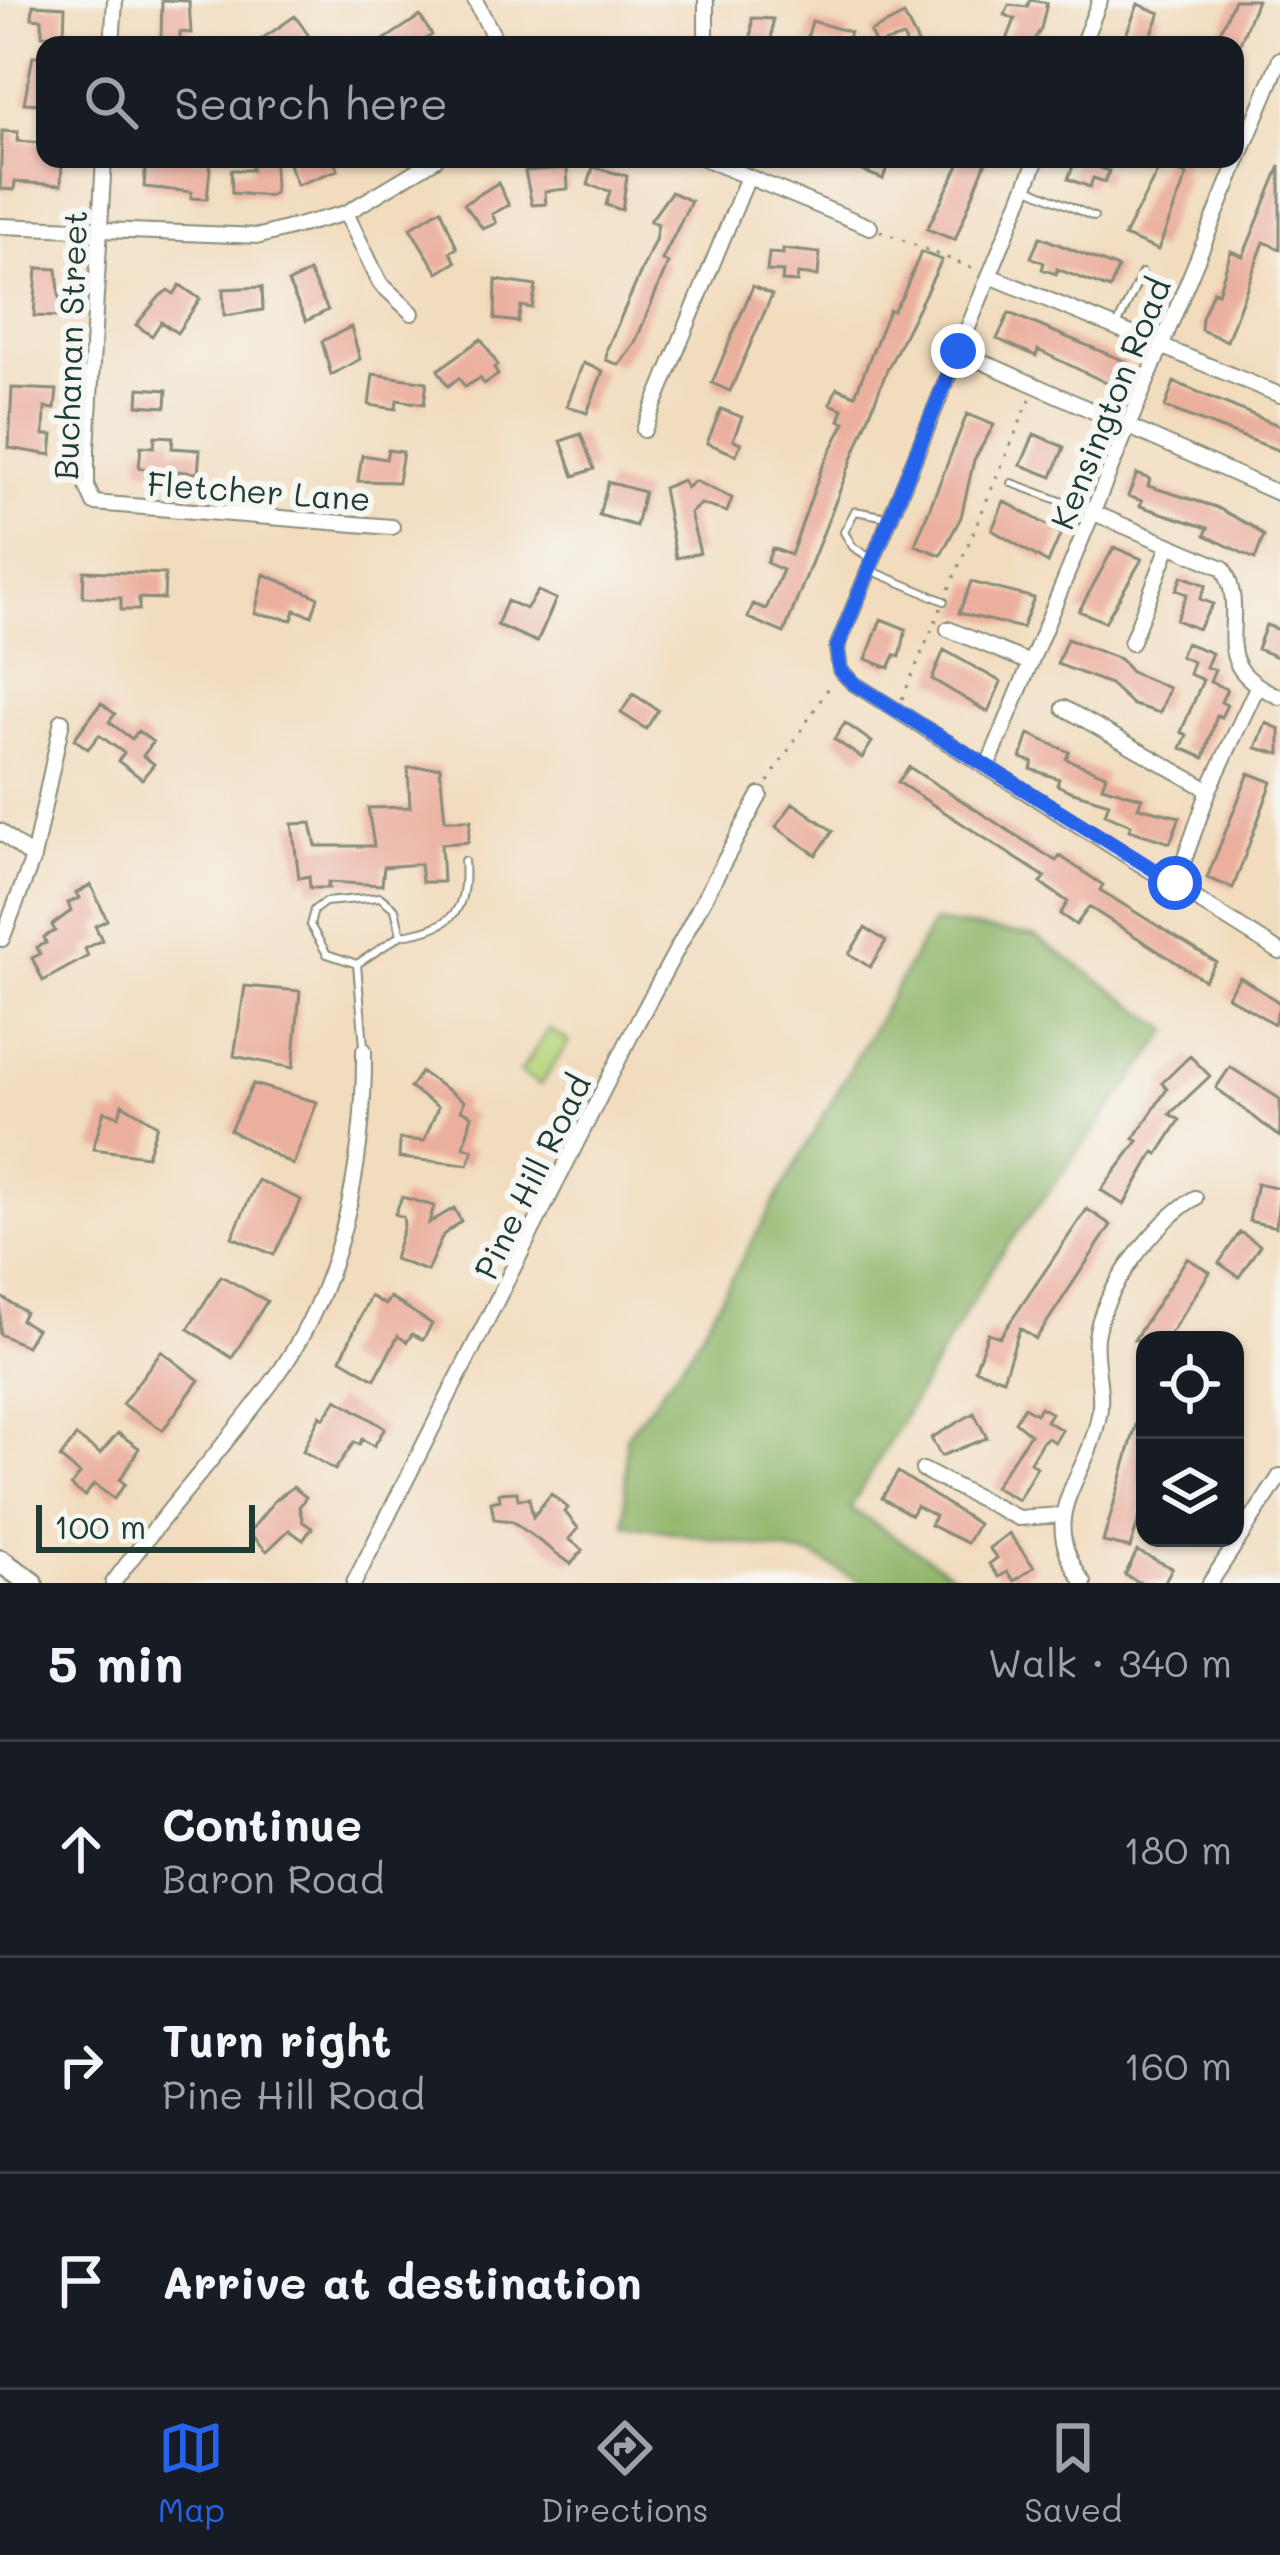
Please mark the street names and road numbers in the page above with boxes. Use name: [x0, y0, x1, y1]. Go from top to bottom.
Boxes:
street label: Buchanan Street: [43, 209, 95, 481]
street label: Kensington Road: [1039, 271, 1179, 535]
street label: Fletcher Lane: [146, 461, 372, 519]
street label: Pine Hill Road: [463, 1067, 599, 1285]

